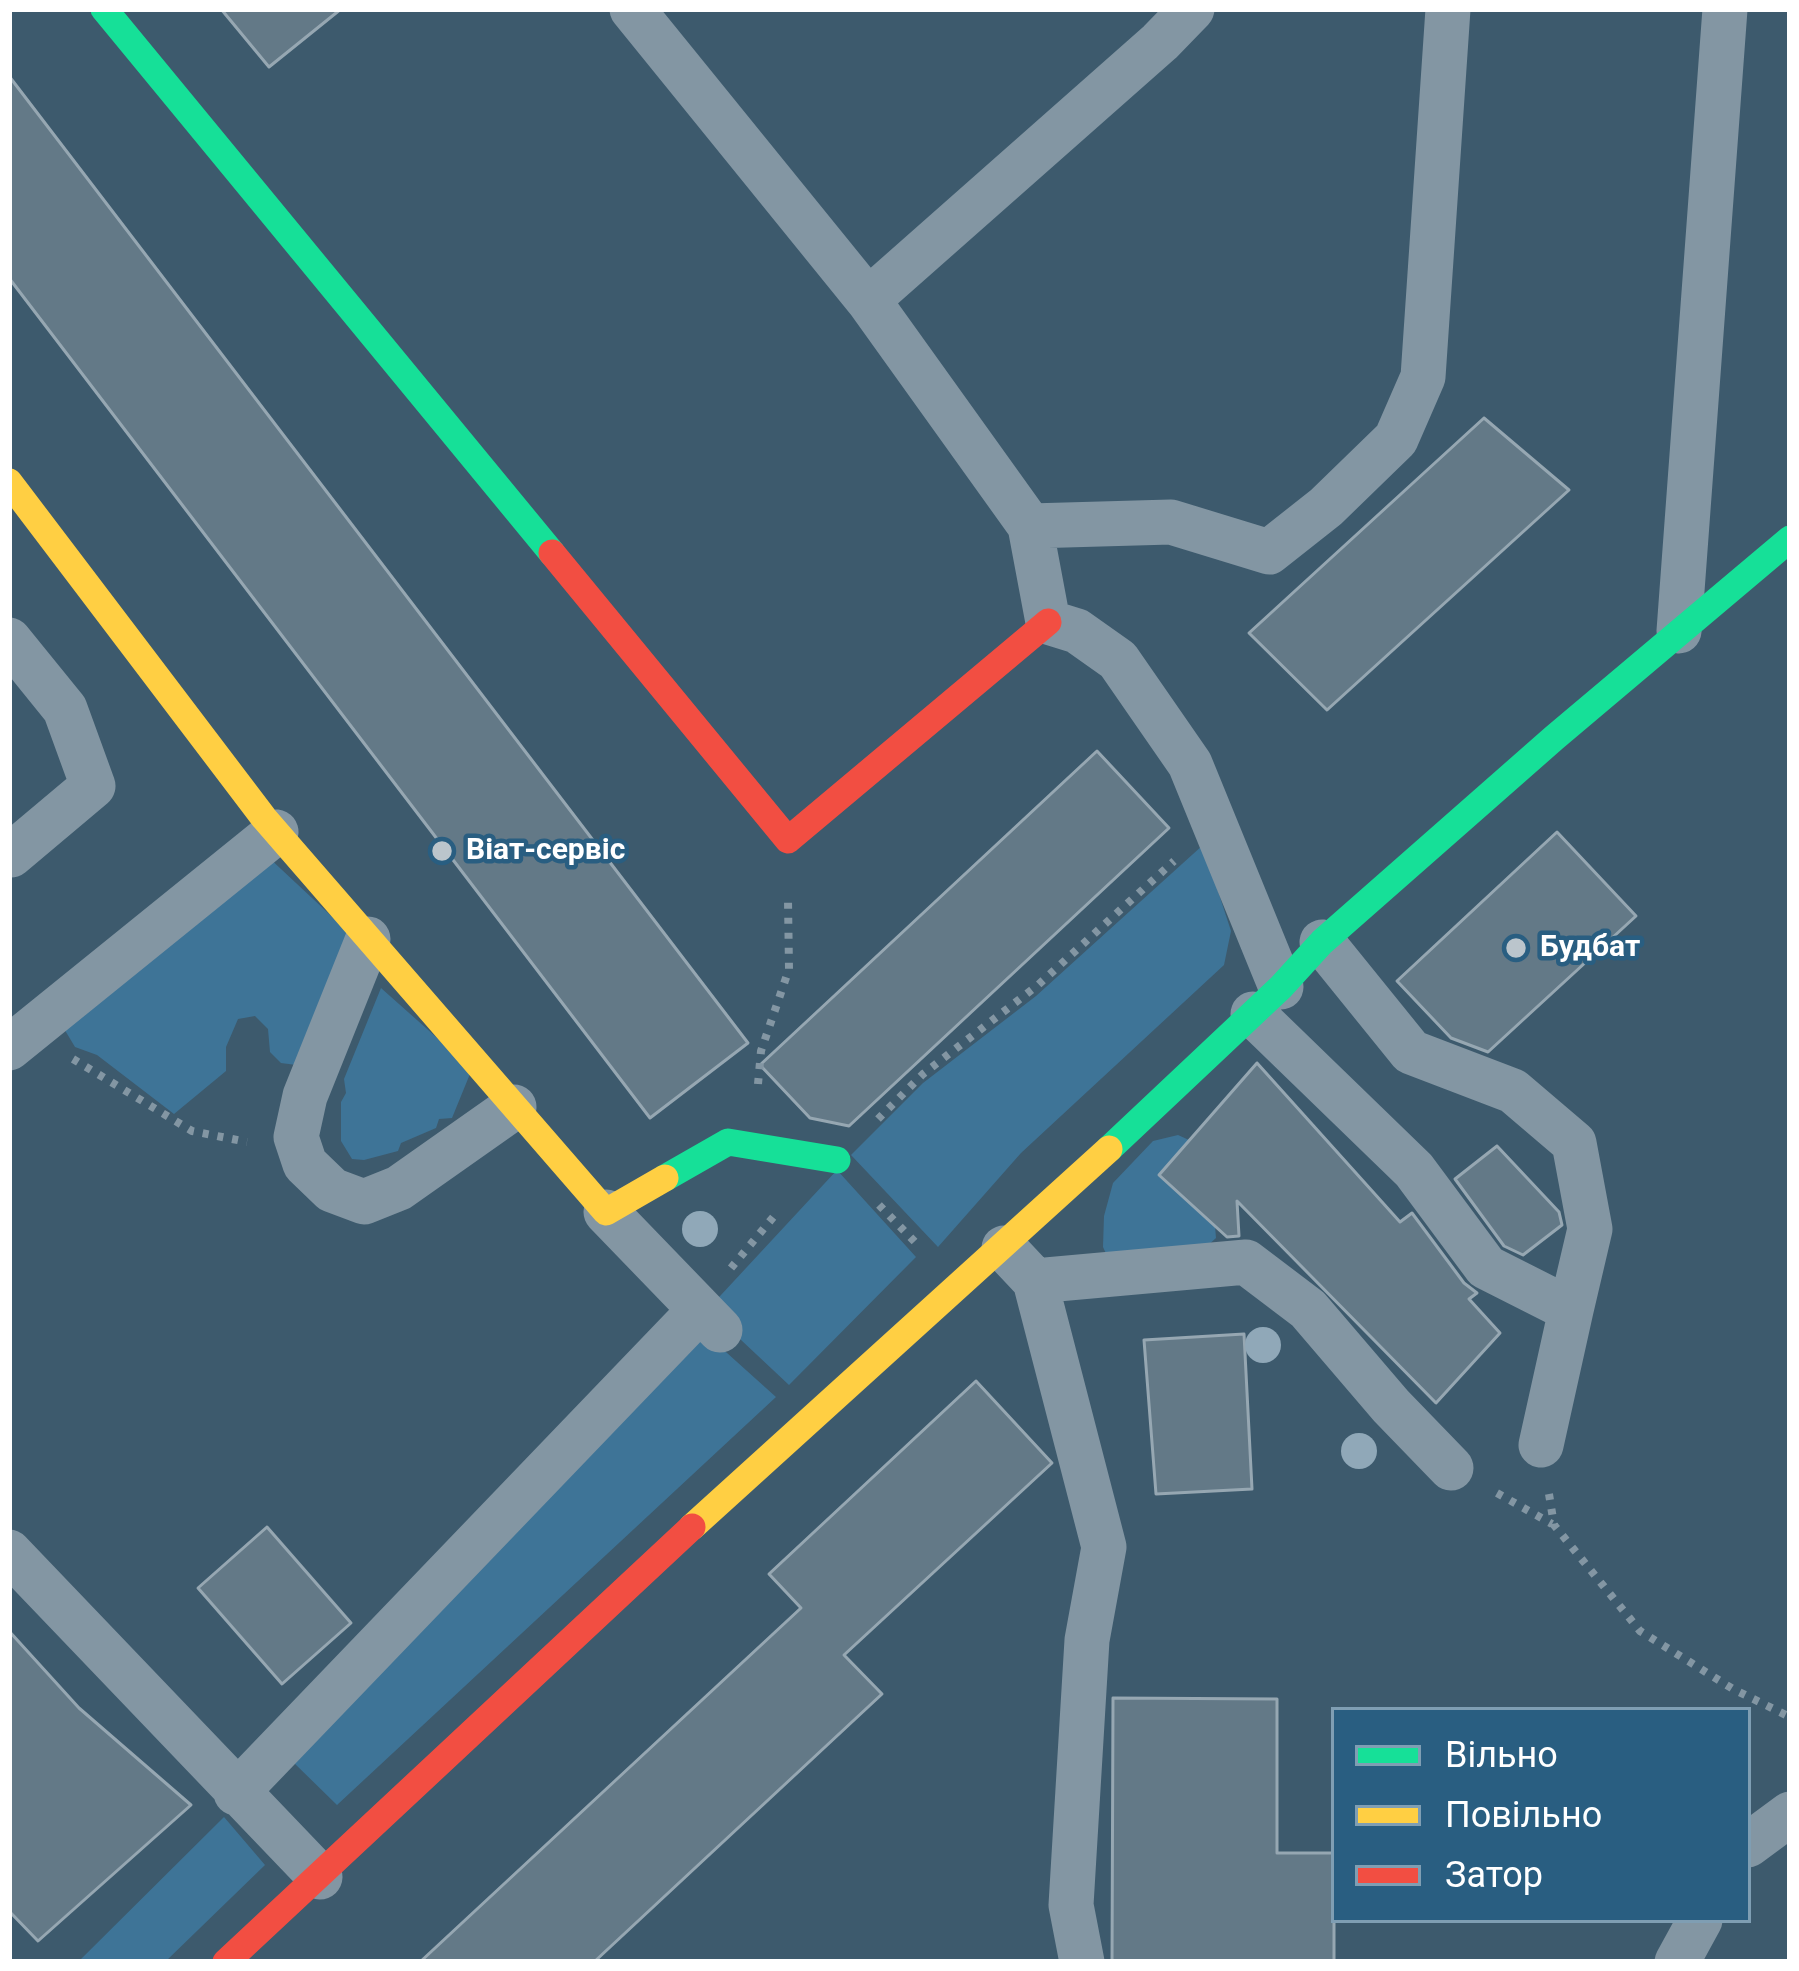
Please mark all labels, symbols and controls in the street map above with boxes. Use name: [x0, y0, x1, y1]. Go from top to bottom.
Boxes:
place label: Віат-сервіс: [466, 833, 625, 869]
marker: Віат-сервіс: [429, 838, 455, 864]
place label: Будбат: [1540, 930, 1640, 966]
marker: Будбат: [1503, 935, 1529, 961]
legend: [1331, 1707, 1751, 1923]
text: Вільно: [1445, 1734, 1558, 1776]
text: Повільно: [1445, 1794, 1602, 1836]
text: Затор: [1445, 1854, 1543, 1896]

